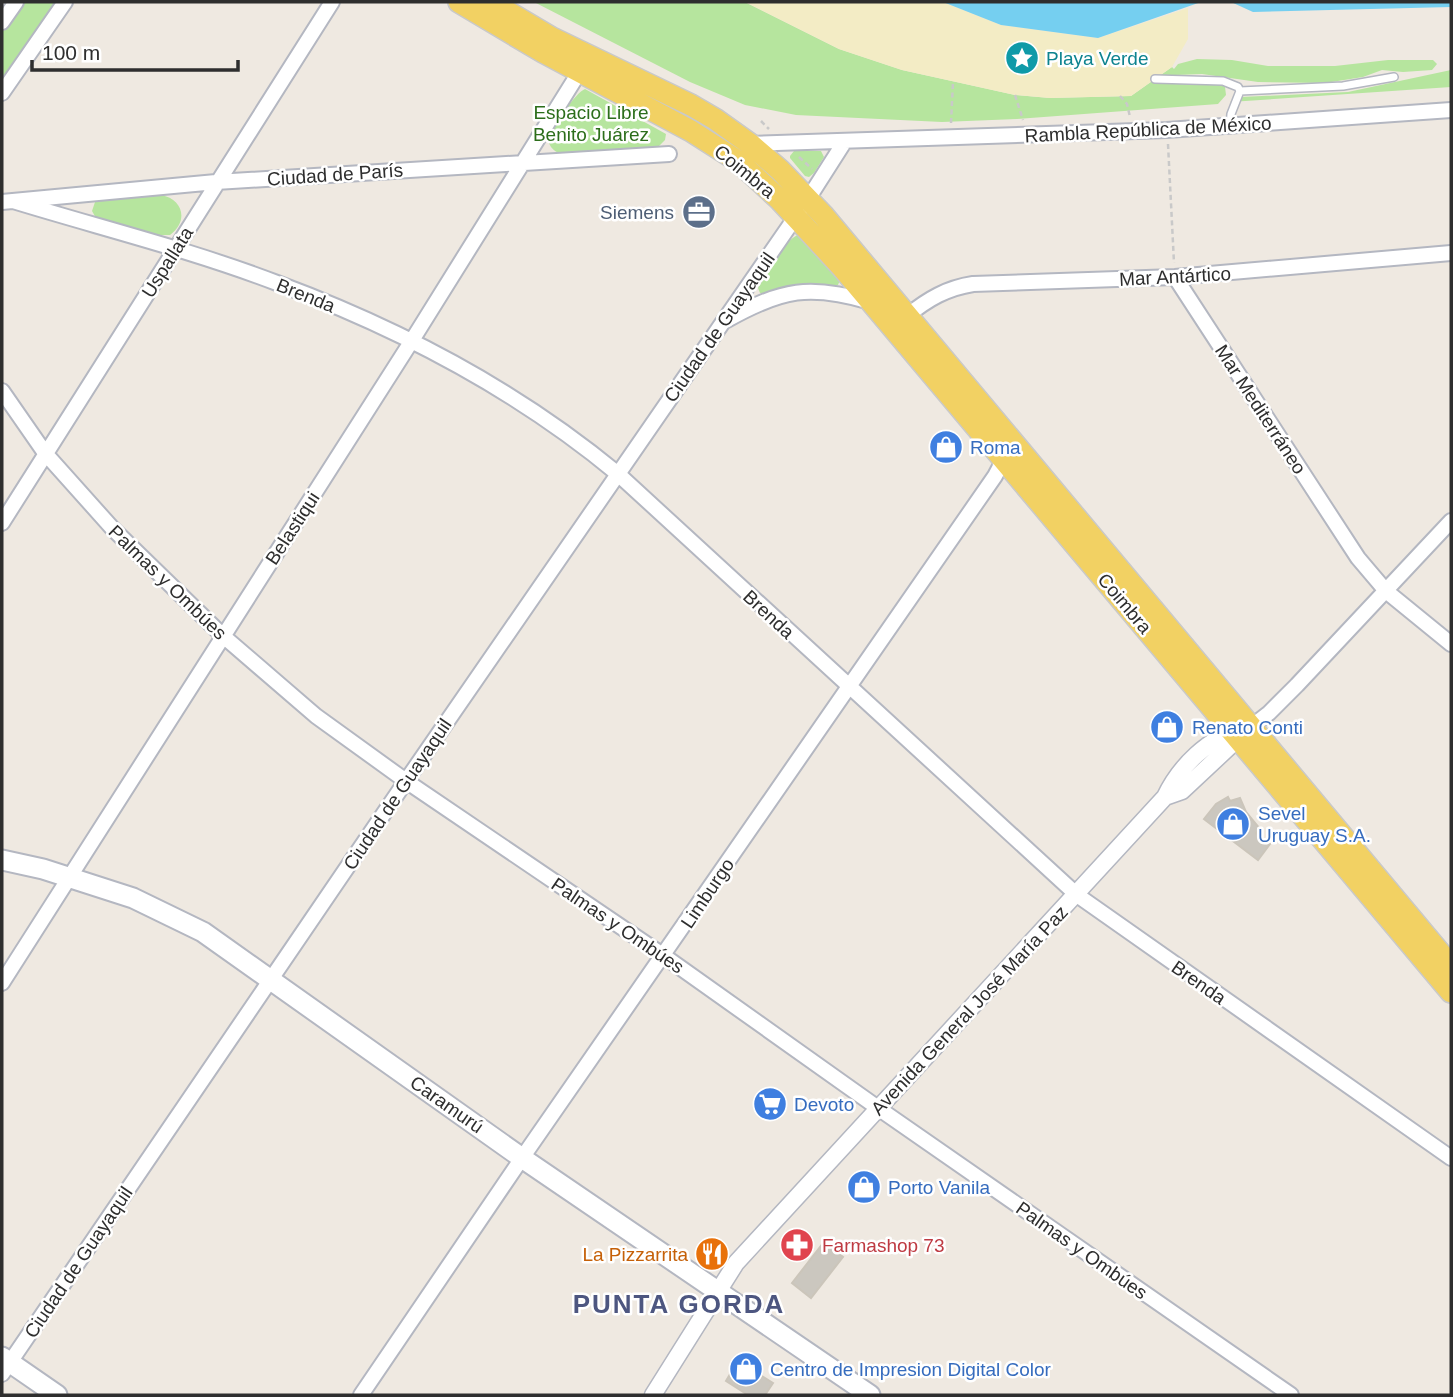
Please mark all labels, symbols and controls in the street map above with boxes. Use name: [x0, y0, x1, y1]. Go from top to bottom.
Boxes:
scale bar: [32, 28, 238, 72]
place icon: Playa Verde: [1003, 39, 1041, 77]
text: 100 m: [42, 41, 100, 64]
place label: Playa Verde: [1046, 48, 1148, 69]
park label: Espacio Libre Benito Juárez: [533, 102, 649, 145]
street label: Rambla República de México: [1024, 113, 1272, 146]
street label: Coimbra: [710, 141, 780, 202]
street label: Ciudad de París: [266, 159, 404, 190]
office icon: Siemens: [680, 193, 718, 231]
place label: Siemens: [600, 202, 674, 223]
street label: Uspallata: [138, 223, 198, 301]
street label: Ciudad de Guayaquil: [660, 249, 779, 406]
street label: Mar Antártico: [1119, 263, 1231, 290]
street label: Brenda: [273, 274, 339, 317]
street label: Mar Mediterráneo: [1211, 341, 1310, 478]
shop icon: Roma: [927, 428, 965, 466]
place label: Roma: [970, 437, 1021, 458]
street label: Belastiqui: [261, 488, 324, 569]
street label: Palmas y Ombúes: [105, 521, 231, 644]
street label: Coimbra: [1093, 569, 1156, 638]
street label: Brenda: [739, 586, 799, 643]
shop icon: Renato Conti: [1148, 708, 1186, 746]
street label: Ciudad de Guayaquil: [339, 715, 456, 874]
place label: Renato Conti: [1192, 717, 1303, 738]
place label: Sevel Uruguay S.A.: [1258, 803, 1371, 846]
shop icon: Sevel Uruguay S.A.: [1214, 805, 1252, 843]
street label: Limburgo: [677, 855, 738, 932]
street label: Palmas y Ombúes: [548, 873, 688, 978]
street label: Avenida General José María Paz: [867, 901, 1072, 1119]
street label: Brenda: [1168, 956, 1230, 1009]
street label: Caramurú: [406, 1072, 487, 1137]
supermarket icon: Devoto: [751, 1085, 789, 1123]
place label: Devoto: [794, 1094, 854, 1115]
shop icon: Porto Vanila: [845, 1168, 883, 1206]
place label: Porto Vanila: [888, 1177, 991, 1198]
street label: Ciudad de Guayaquil: [20, 1183, 137, 1342]
street label: Palmas y Ombúes: [1012, 1197, 1151, 1304]
pharmacy icon: Farmashop 73: [778, 1226, 816, 1264]
restaurant icon: La Pizzarrita: [693, 1235, 731, 1273]
place label: Farmashop 73: [822, 1235, 945, 1256]
place label: La Pizzarrita: [582, 1244, 688, 1265]
district label: PUNTA GORDA: [573, 1289, 785, 1319]
shop icon: Centro de Impresion Digital Color: [727, 1350, 765, 1388]
place label: Centro de Impresion Digital Color: [770, 1359, 1052, 1380]

